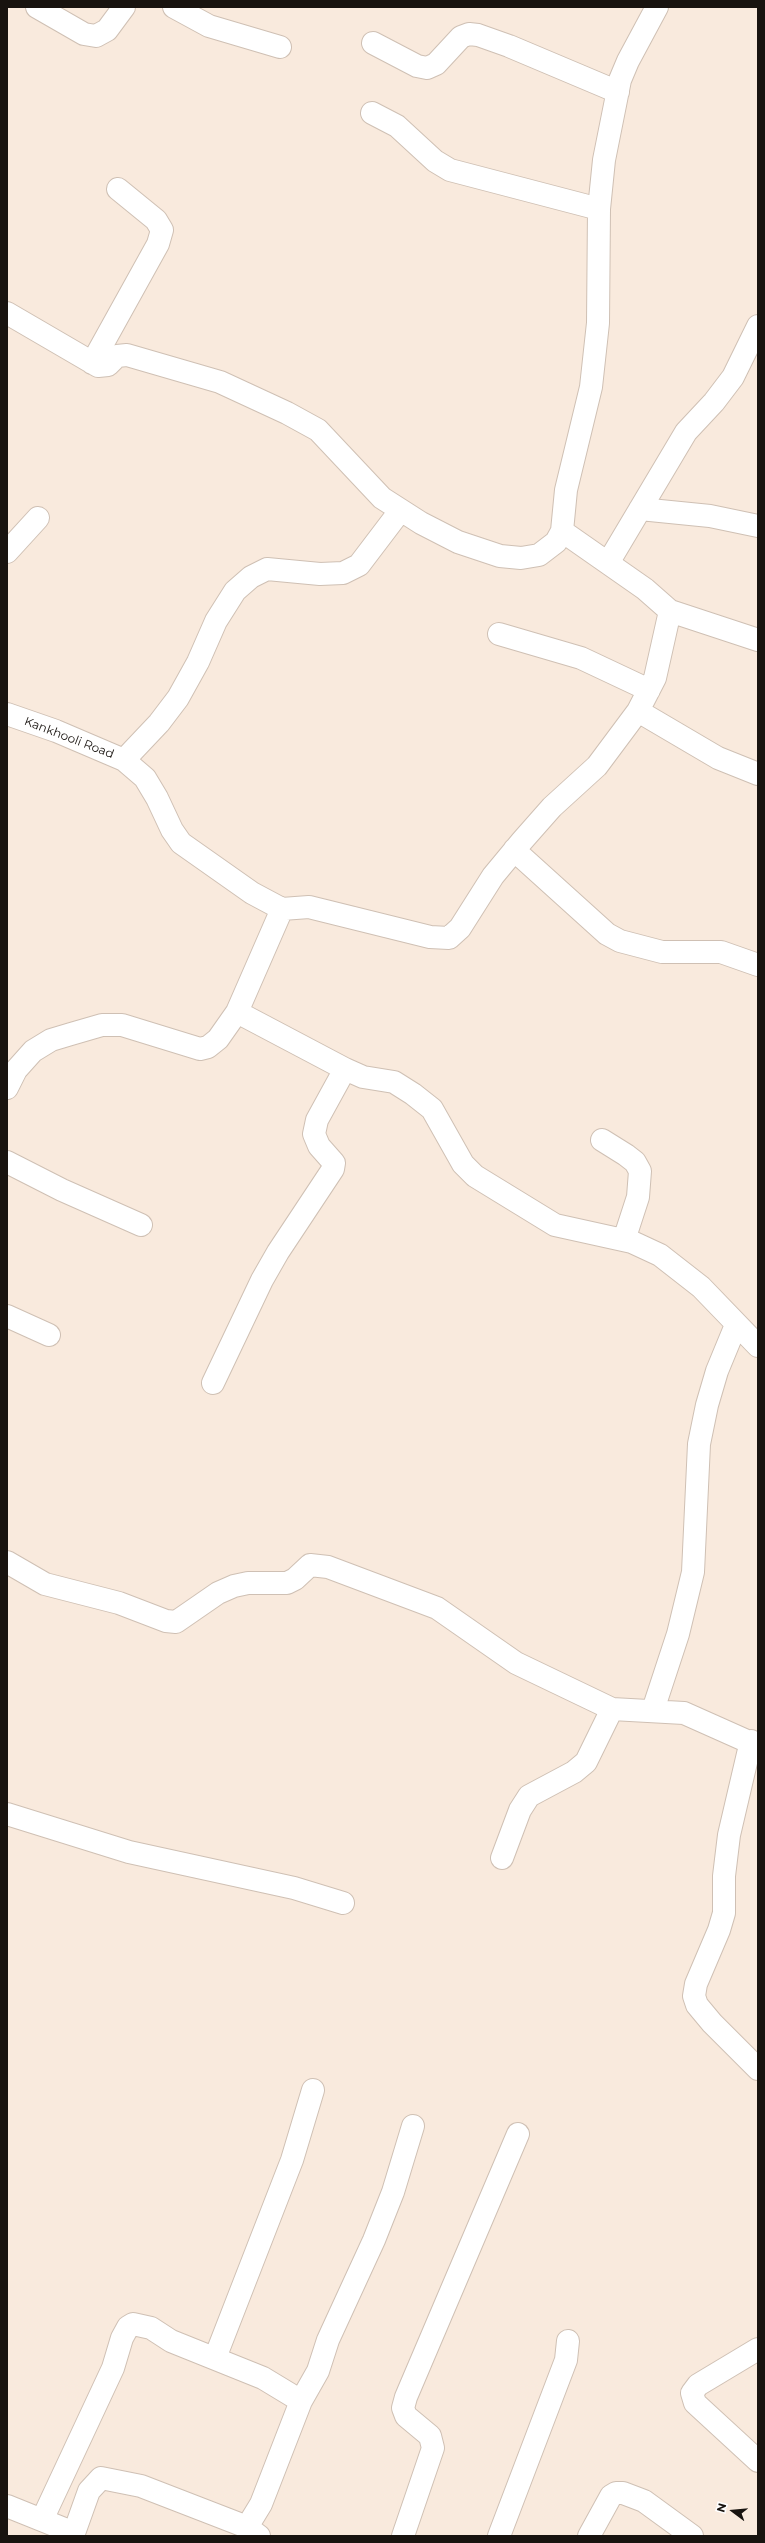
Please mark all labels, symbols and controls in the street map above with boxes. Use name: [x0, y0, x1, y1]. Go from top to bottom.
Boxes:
street label: Kankhooli Road: [22, 714, 116, 762]
north arrow: [713, 2491, 753, 2531]
text: N: [714, 2501, 729, 2514]

